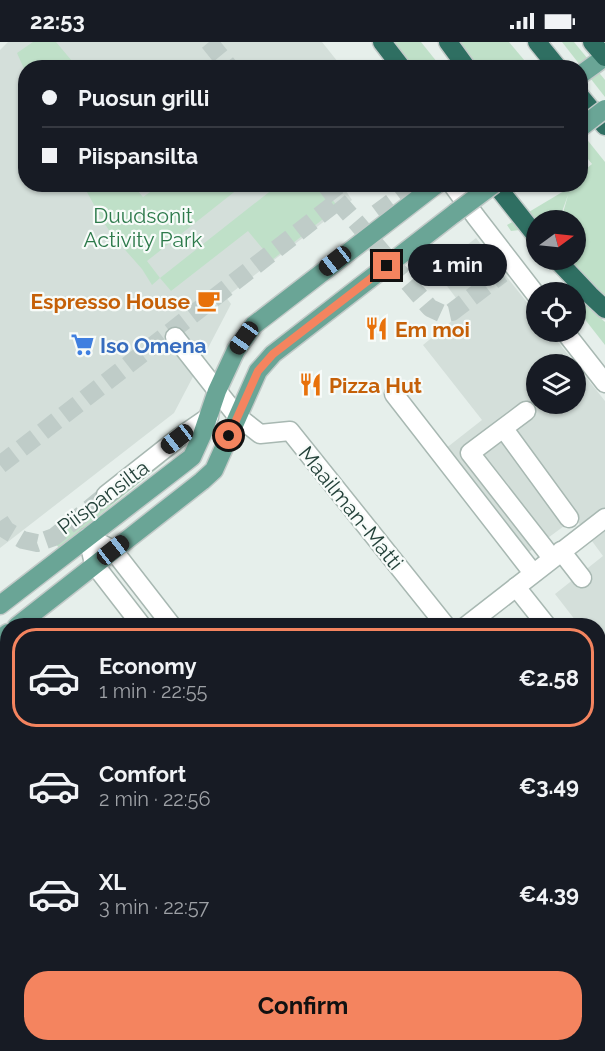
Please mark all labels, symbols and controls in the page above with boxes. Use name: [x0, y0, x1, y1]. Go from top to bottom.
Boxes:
text: 22:53: [30, 8, 85, 34]
text: Puosun grilli: [78, 85, 209, 111]
text: Piispansilta: [78, 143, 198, 169]
park label: Duudsonit Activity Park: [84, 203, 202, 252]
north arrow: [526, 210, 586, 270]
map controls: [526, 210, 586, 414]
car: [315, 243, 355, 279]
callout: 1 min: [408, 245, 507, 287]
route end: [373, 252, 400, 279]
text: 1 min: [432, 253, 483, 277]
button: locate: [526, 282, 586, 342]
cafe icon: Espresso House: [195, 288, 221, 314]
place label: Espresso House: [31, 289, 190, 314]
restaurant icon: Em moi: [364, 316, 390, 342]
place label: Em moi: [395, 317, 470, 342]
car: [226, 318, 262, 358]
supermarket icon: Iso Omena: [69, 332, 95, 358]
place label: Iso Omena: [100, 333, 207, 358]
button: layers: [526, 354, 586, 414]
restaurant icon: Pizza Hut: [298, 372, 324, 398]
place label: Pizza Hut: [329, 373, 422, 398]
car: [157, 421, 197, 457]
route start: [215, 422, 242, 449]
street label: Maailman-Matti: [294, 441, 408, 575]
street label: Piispansilta: [52, 455, 154, 539]
car: [93, 532, 133, 568]
icon: car: [27, 651, 81, 705]
text: Economy: [99, 653, 197, 679]
text: €2.58: [519, 665, 579, 691]
text: 1 min · 22:55: [99, 679, 207, 703]
icon: car: [27, 759, 81, 813]
text: Comfort: [99, 761, 186, 787]
text: €3.49: [519, 773, 579, 799]
text: 2 min · 22:56: [99, 787, 210, 811]
icon: car: [27, 867, 81, 921]
text: XL: [99, 869, 126, 895]
text: €4.39: [519, 881, 579, 907]
text: 3 min · 22:57: [99, 895, 209, 919]
button: Confirm: [24, 971, 582, 1040]

